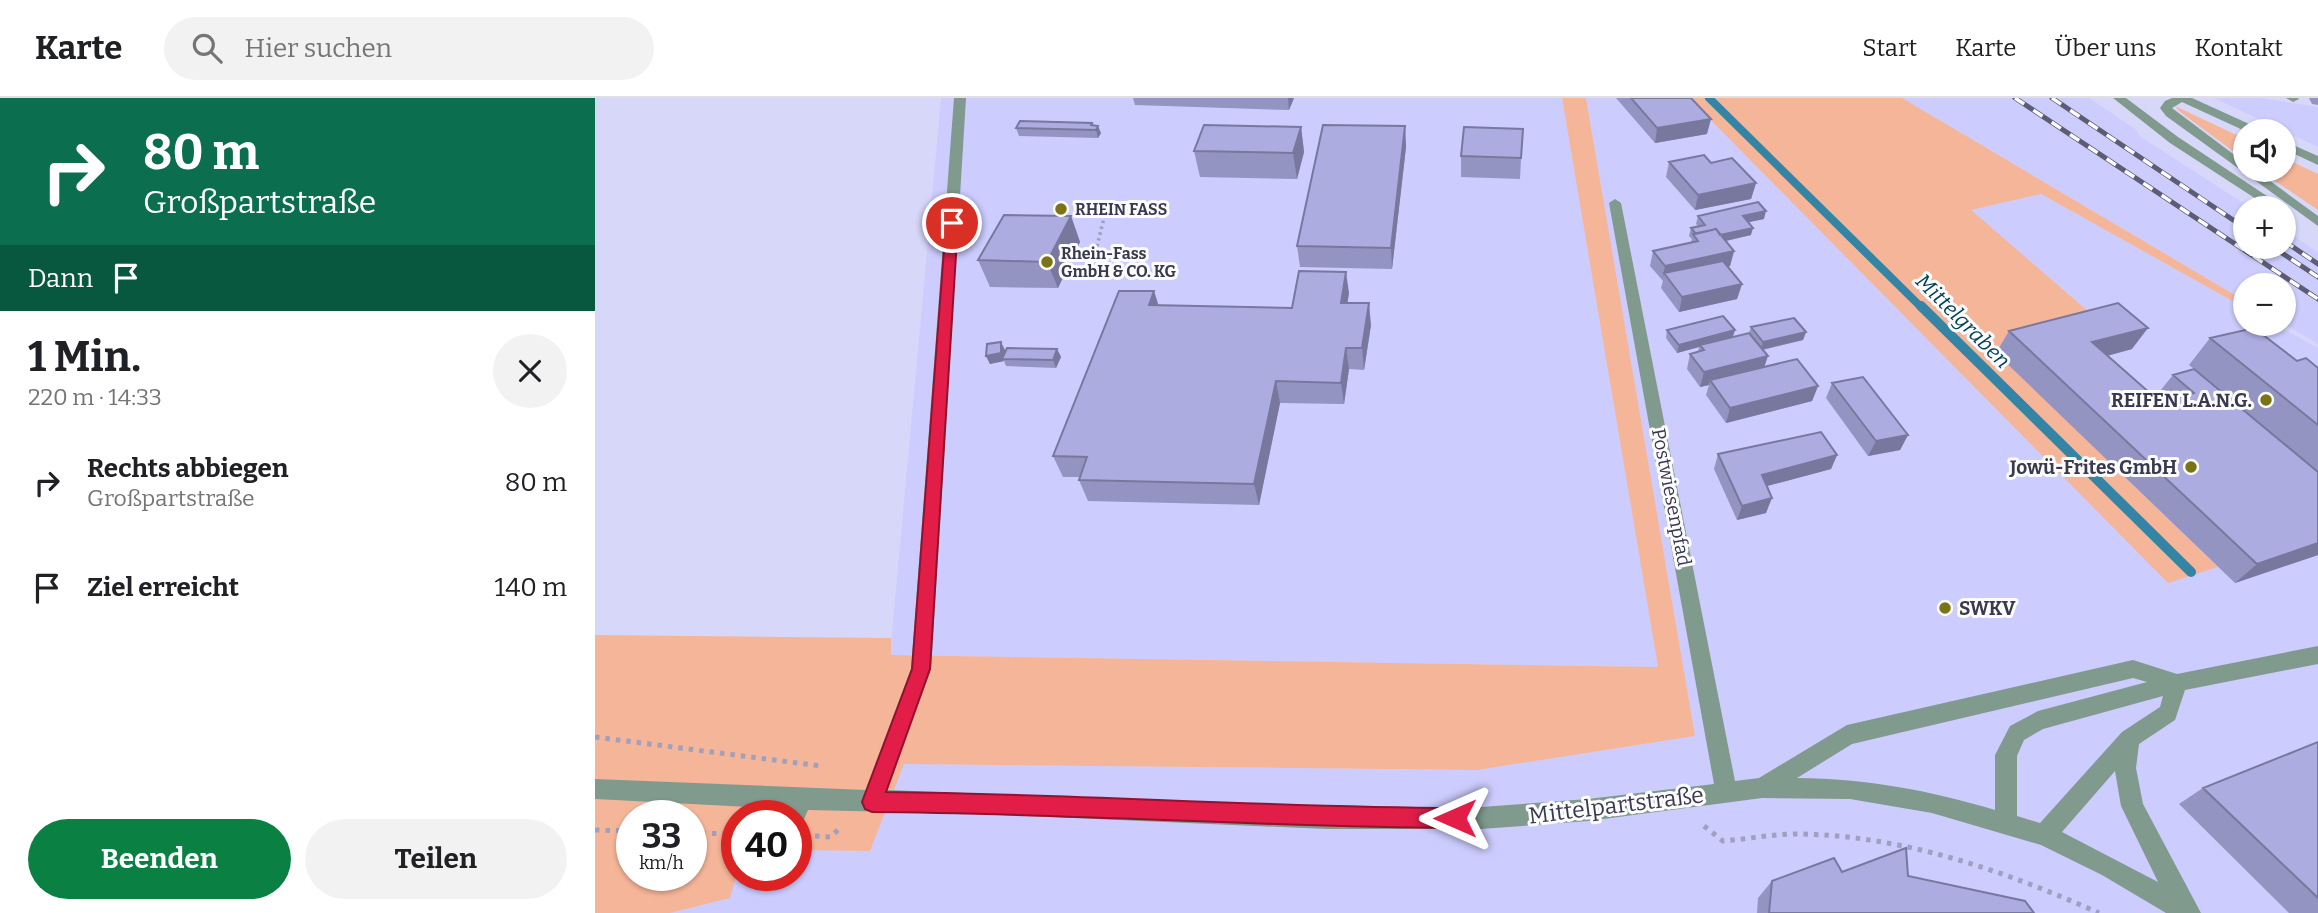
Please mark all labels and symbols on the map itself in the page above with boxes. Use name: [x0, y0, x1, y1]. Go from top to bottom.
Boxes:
pin: [922, 193, 982, 253]
place label: RHEIN FASS: [1075, 200, 1167, 219]
marker: RHEIN FASS: [1053, 201, 1069, 217]
place label: Rhein-Fass GmbH & CO. KG: [1061, 244, 1176, 281]
marker: Rhein-Fass GmbH & CO. KG: [1039, 254, 1055, 270]
water label: Mittelgraben: [1910, 268, 2016, 374]
place label: REIFEN L.A.N.G.: [2111, 389, 2252, 412]
marker: REIFEN L.A.N.G.: [2258, 392, 2274, 408]
street label: Postwiesenpfad: [1647, 426, 1696, 568]
place label: Jowü-Frites GmbH: [2009, 456, 2177, 479]
marker: Jowü-Frites GmbH: [2183, 459, 2199, 475]
place label: SWKV: [1959, 597, 2016, 620]
marker: SWKV: [1937, 600, 1953, 616]
street label: Mittelpartstraße: [1527, 780, 1705, 830]
position arrow: [1418, 781, 1492, 855]
speed limit sign: 40: [721, 800, 812, 891]

